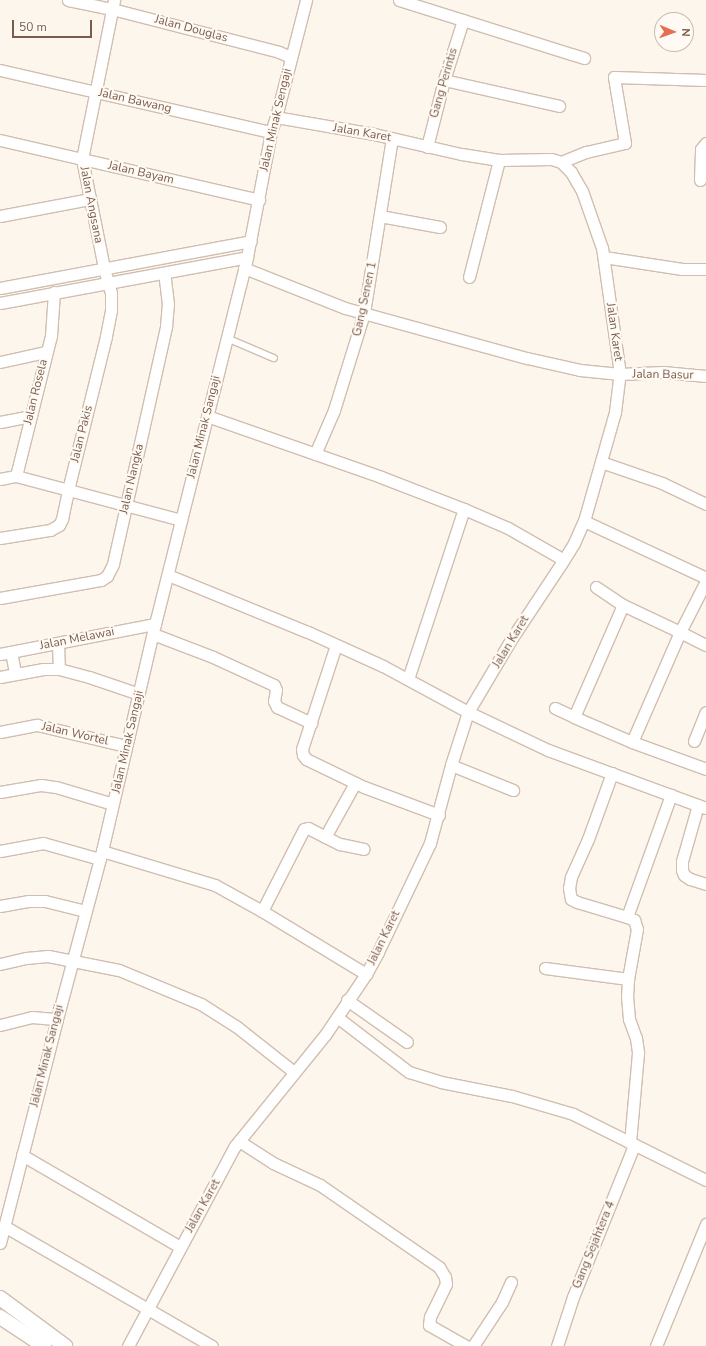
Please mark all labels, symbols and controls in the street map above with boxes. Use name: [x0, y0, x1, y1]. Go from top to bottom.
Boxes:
scale bar: [14, 12, 94, 38]
street label: Jalan Douglas: [153, 12, 229, 46]
north arrow: [654, 12, 694, 52]
text: 50 m: [19, 19, 47, 35]
text: N: [678, 28, 693, 37]
street label: Gang Perintis: [427, 46, 461, 120]
street label: Jalan Minak Sengaji: [257, 67, 295, 173]
street label: Jalan Bawang: [97, 86, 173, 116]
street label: Jalan Karet: [332, 121, 392, 145]
street label: Jalan Bayam: [107, 158, 175, 188]
street label: Jalan Angsana: [76, 165, 106, 245]
street label: Gang Senen 1: [350, 260, 380, 338]
street label: Jalan Karet: [603, 302, 625, 362]
street label: Jalan Rosela: [21, 358, 51, 426]
street label: Jalan Basur: [632, 367, 694, 383]
street label: Jalan Minak Sangaji: [184, 374, 224, 480]
street label: Jalan Pakis: [68, 404, 96, 464]
street label: Jalan Nangka: [117, 443, 147, 515]
street label: Jalan Karet: [490, 613, 532, 671]
street label: Jalan Melawai: [38, 625, 116, 653]
street label: Jalan Minak Sangaji: [109, 689, 147, 795]
street label: Jalan Wortel: [40, 719, 110, 749]
street label: Jalan Karet: [365, 908, 403, 968]
street label: Jalan Minak Sangaji: [27, 1003, 67, 1109]
street label: Jalan Karet: [182, 1177, 224, 1235]
street label: Gang Sejahtera 4: [570, 1199, 618, 1291]

